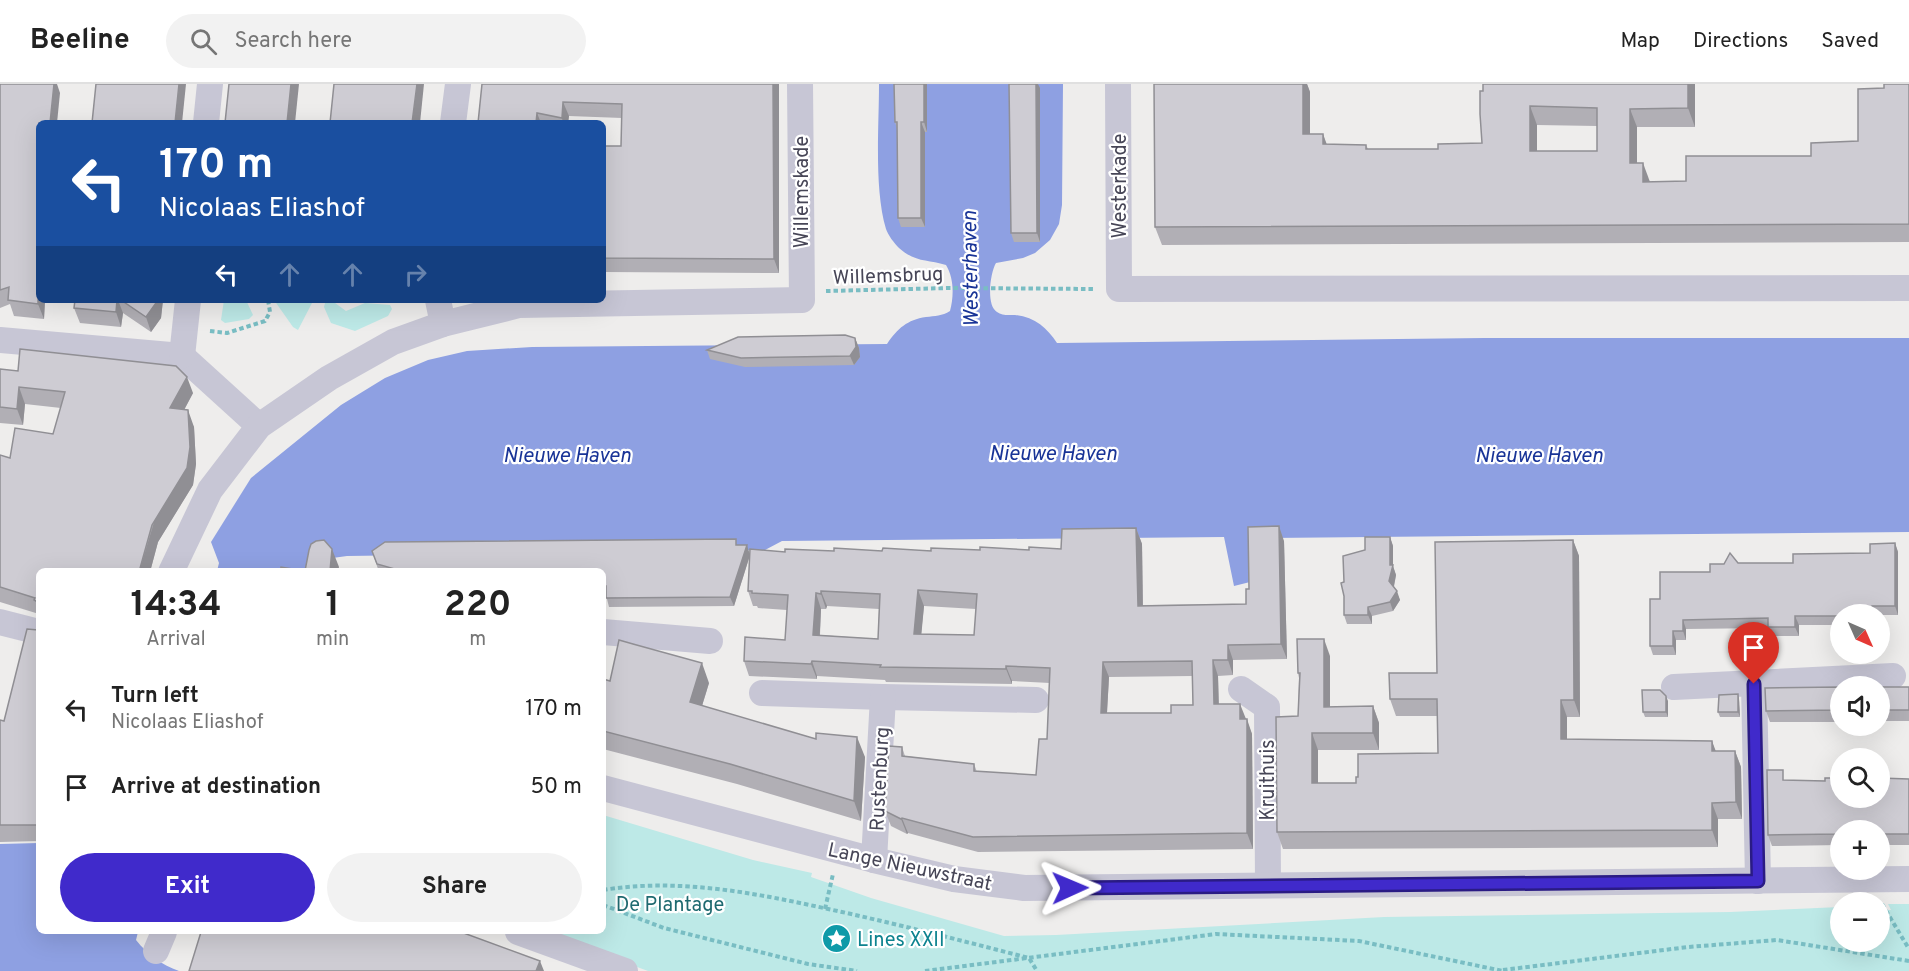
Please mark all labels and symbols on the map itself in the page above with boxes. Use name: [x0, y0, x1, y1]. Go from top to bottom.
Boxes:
street label: Westerkade: [1108, 133, 1134, 239]
street label: Willemskade: [790, 136, 816, 248]
water label: Westerhaven: [957, 210, 986, 328]
street label: Willemsbrug: [832, 262, 944, 292]
water label: Nieuwe Haven: [989, 441, 1118, 468]
water label: Nieuwe Haven: [503, 443, 632, 470]
water label: Nieuwe Haven: [1475, 443, 1604, 470]
north arrow: [1830, 604, 1890, 664]
pin: [1728, 622, 1779, 684]
street label: Rustenburg: [865, 726, 897, 832]
street label: Kruithuis: [1256, 739, 1282, 821]
street label: Lange Nieuwstraat: [825, 838, 994, 898]
position arrow: [1038, 856, 1102, 920]
park label: De Plantage: [616, 893, 724, 919]
place icon: Lines XXII: [820, 923, 852, 955]
place label: Lines XXII: [857, 928, 945, 954]

